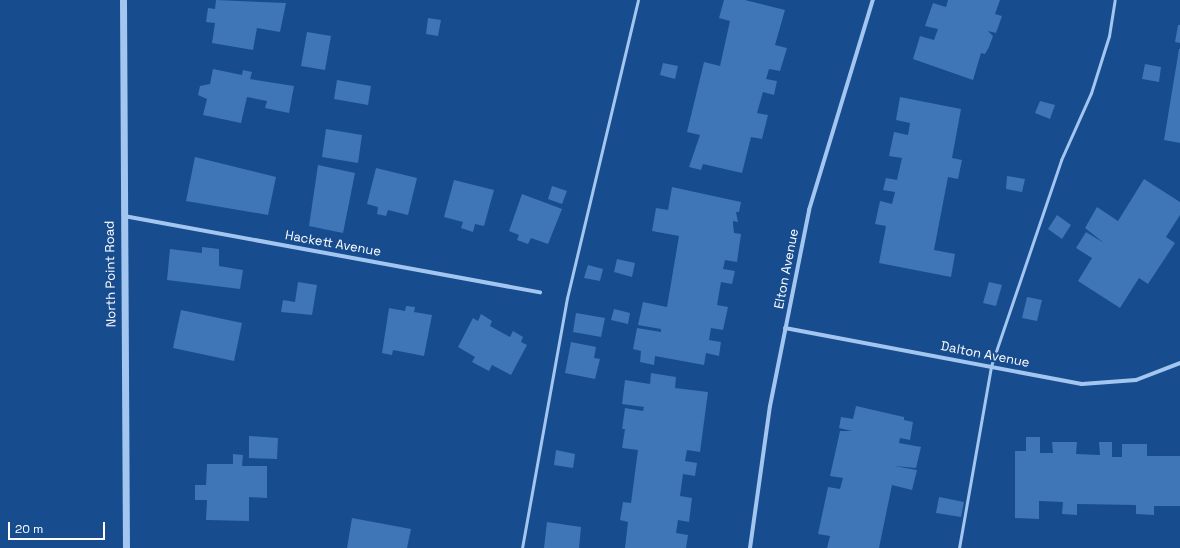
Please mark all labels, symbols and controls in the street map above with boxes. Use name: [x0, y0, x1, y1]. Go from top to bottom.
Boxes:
street label: North Point Road: [102, 221, 120, 327]
street label: Hackett Avenue: [284, 228, 382, 260]
street label: Elton Avenue: [772, 228, 802, 310]
street label: Dalton Avenue: [939, 339, 1031, 371]
scale bar: [10, 514, 107, 540]
text: 20 m: [15, 521, 43, 537]

